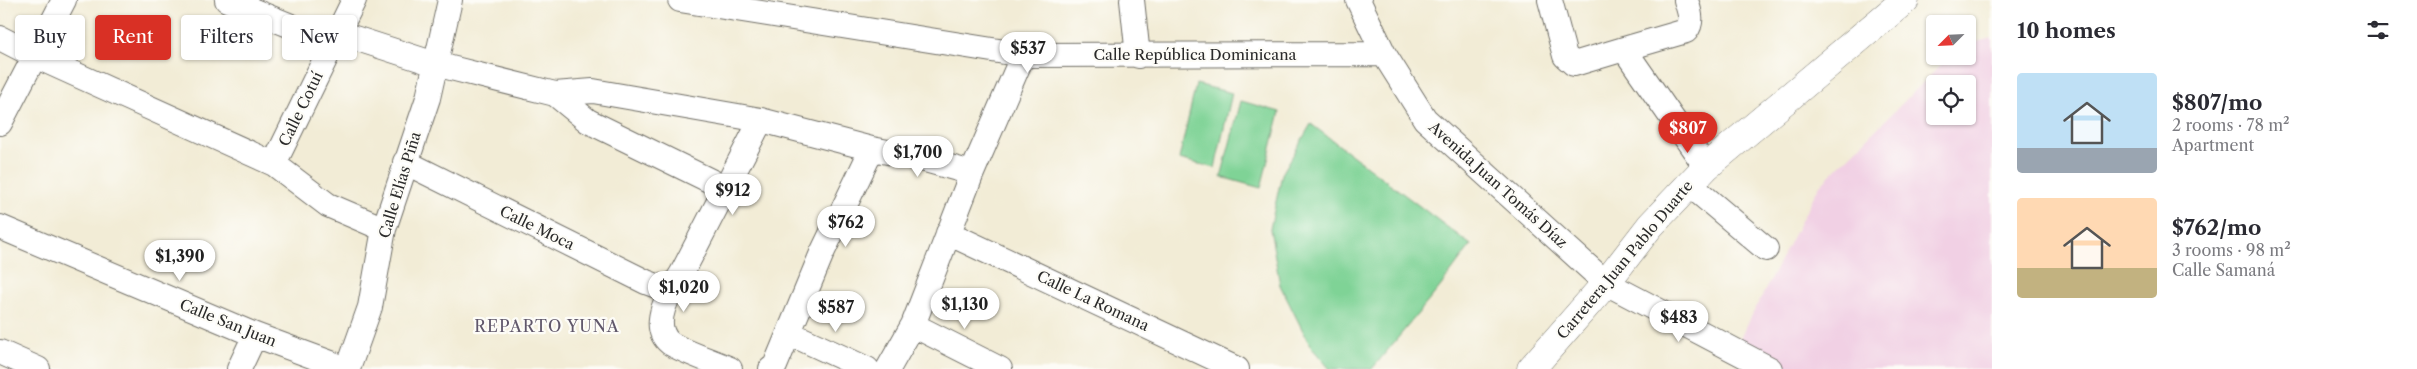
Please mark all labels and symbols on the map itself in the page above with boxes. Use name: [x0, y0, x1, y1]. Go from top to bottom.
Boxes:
north arrow: [1926, 15, 1976, 65]
pin: $537: [998, 32, 1058, 74]
street label: Calle República Dominicana: [1094, 45, 1297, 64]
street label: Calle Cotuí: [274, 68, 327, 149]
pin: $807: [1658, 112, 1718, 154]
street label: Avenida Juan Tomás Díaz: [1424, 117, 1572, 252]
street label: Calle Elías Piña: [374, 129, 425, 240]
pin: $1,700: [877, 136, 959, 178]
pin: $912: [703, 174, 763, 216]
street label: Carretera Juan Pablo Duarte: [1553, 176, 1697, 343]
street label: Calle Moca: [497, 201, 578, 254]
pin: $762: [816, 206, 876, 248]
pin: $1,390: [139, 240, 221, 282]
street label: Calle La Romana: [1034, 266, 1152, 335]
pin: $1,020: [643, 270, 725, 313]
pin: $1,130: [924, 288, 1006, 330]
pin: $587: [806, 290, 866, 333]
street label: Calle San Juan: [177, 294, 280, 351]
pin: $483: [1649, 300, 1709, 343]
district label: REPARTO YUNA: [474, 316, 620, 336]

